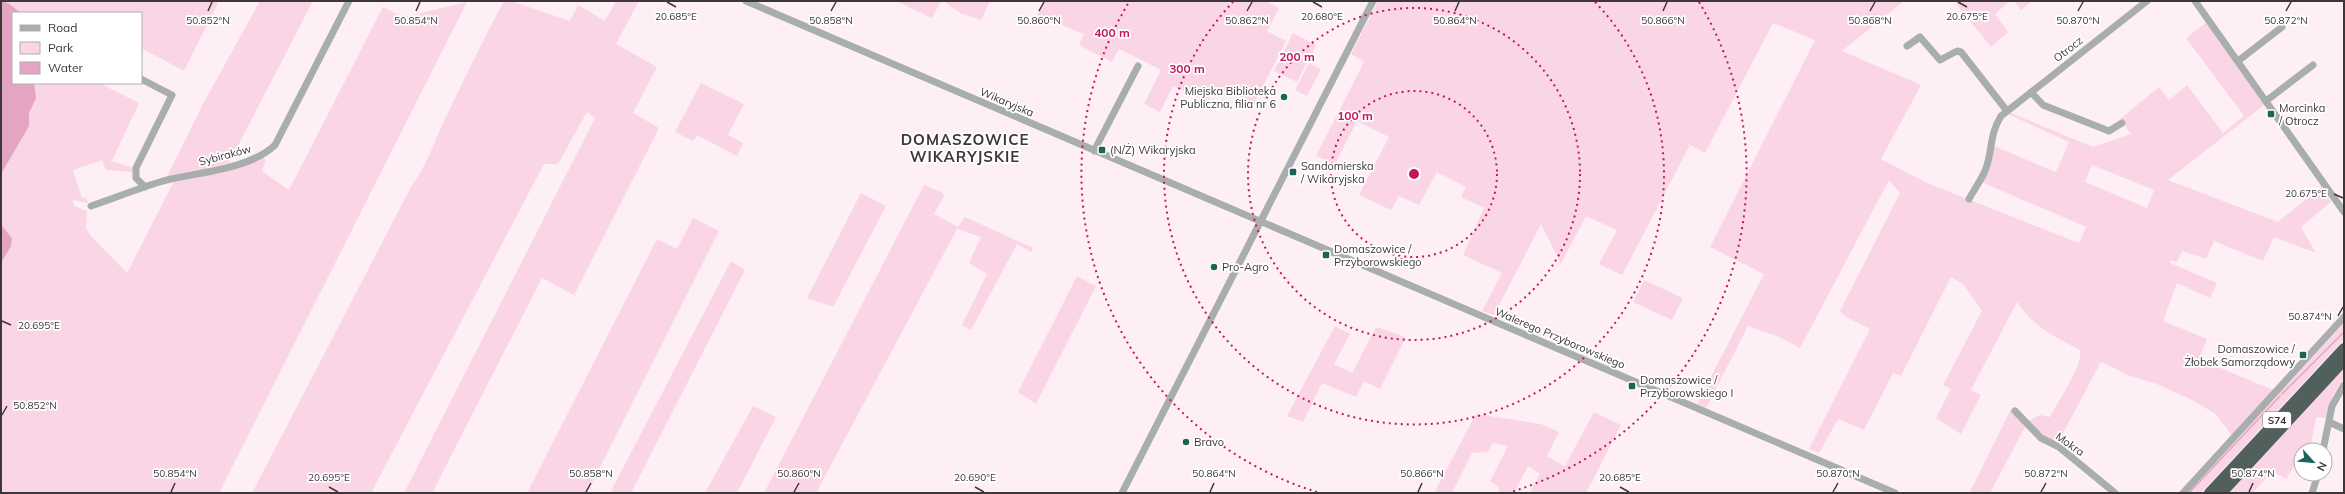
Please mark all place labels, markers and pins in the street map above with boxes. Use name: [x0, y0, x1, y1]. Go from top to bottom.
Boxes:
place label: Miejska Biblioteka Publiczna, filia nr 6: [1180, 84, 1276, 111]
marker: Miejska Biblioteka Publiczna, filia nr 6: [1279, 92, 1289, 102]
place label: Morcinka / Otrocz: [2278, 101, 2325, 128]
marker: Morcinka / Otrocz: [2266, 109, 2276, 119]
place label: (N/Ż) Wikaryjska: [1110, 143, 1196, 157]
marker: (N/Ż) Wikaryjska: [1097, 145, 1107, 155]
place label: Sandomierska / Wikaryjska: [1300, 159, 1374, 186]
marker: Sandomierska / Wikaryjska: [1288, 167, 1298, 177]
centre of rings: [1407, 167, 1421, 181]
place label: Domaszowice / Przyborowskiego: [1334, 242, 1422, 269]
marker: Domaszowice / Przyborowskiego: [1321, 250, 1331, 260]
place label: Pro-Agro: [1222, 260, 1269, 274]
marker: Pro-Agro: [1209, 262, 1219, 272]
place label: Domaszowice / Żłobek Samorządowy: [2184, 342, 2296, 369]
marker: Domaszowice / Żłobek Samorządowy: [2298, 350, 2308, 360]
place label: Domaszowice / Przyborowskiego I: [1640, 373, 1733, 400]
marker: Domaszowice / Przyborowskiego I: [1627, 381, 1637, 391]
place label: Bravo: [1194, 435, 1224, 449]
marker: Bravo: [1181, 437, 1191, 447]

